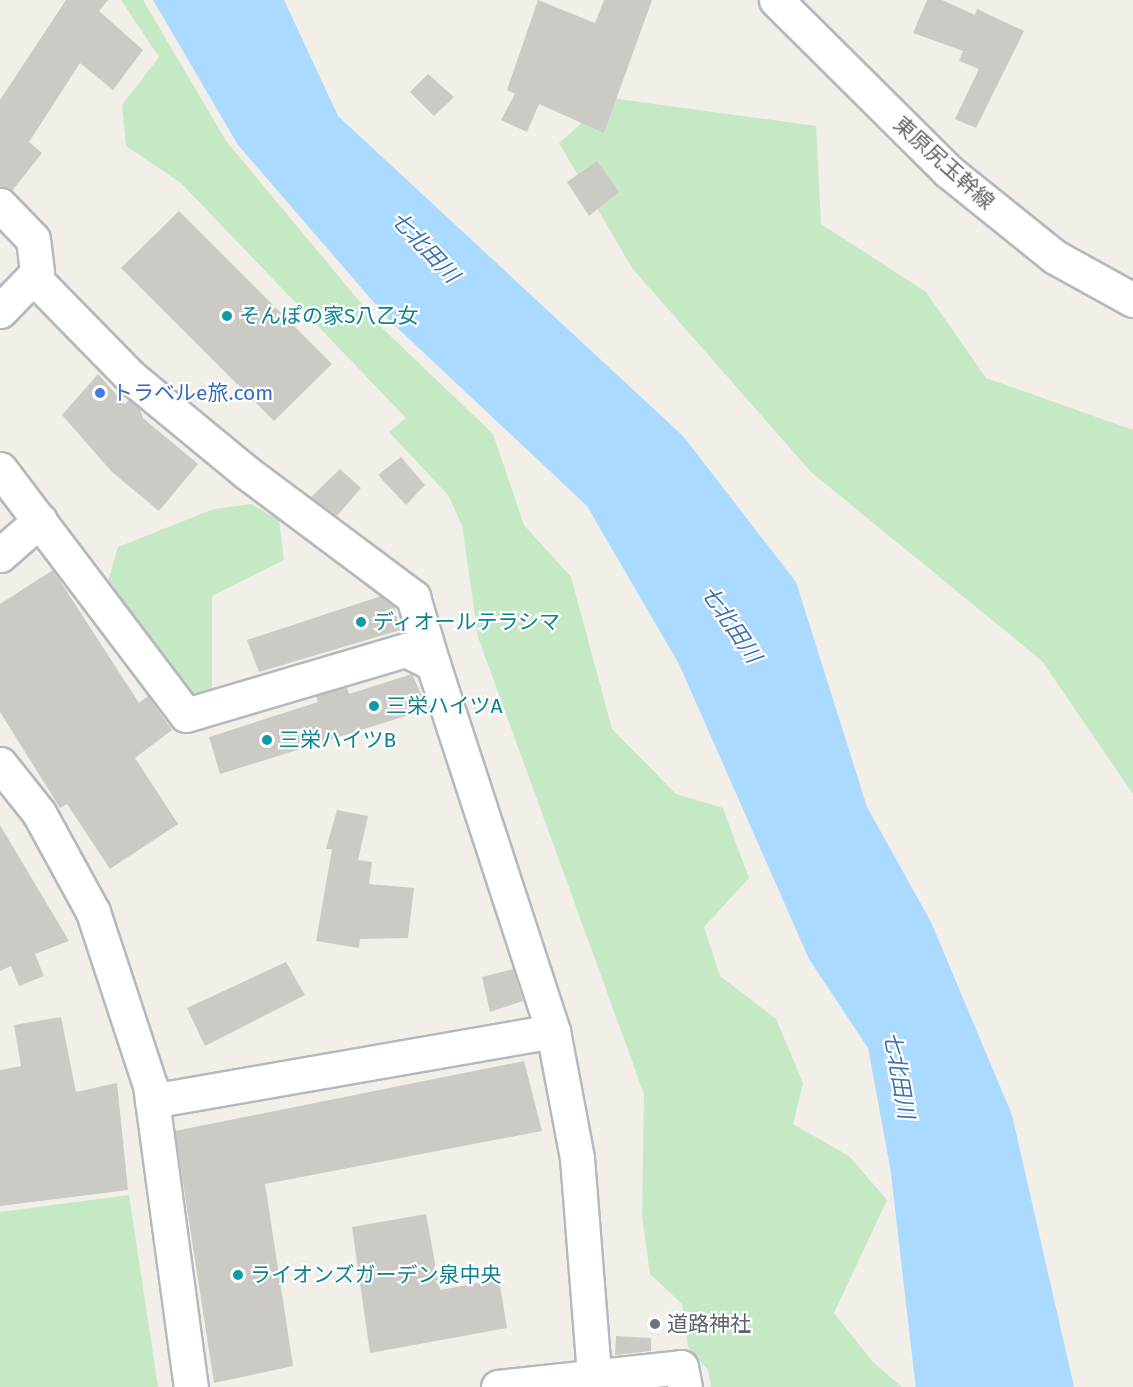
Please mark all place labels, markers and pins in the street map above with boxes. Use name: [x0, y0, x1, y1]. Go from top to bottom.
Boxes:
place label: そんぽの家S八乙女: [239, 303, 418, 329]
marker: そんぽの家S八乙女: [220, 309, 234, 323]
place label: トラベルe旅.com: [112, 380, 273, 406]
marker: トラベルe旅.com: [93, 386, 107, 400]
place label: ディオールテラシマ: [373, 609, 562, 635]
marker: ディオールテラシマ: [354, 615, 368, 629]
place label: 三栄ハイツA: [386, 693, 503, 719]
marker: 三栄ハイツA: [367, 699, 381, 713]
place label: 三栄ハイツB: [279, 727, 397, 753]
marker: 三栄ハイツB: [260, 733, 274, 747]
place label: ライオンズガーデン泉中央: [250, 1262, 502, 1288]
marker: ライオンズガーデン泉中央: [231, 1268, 245, 1282]
place label: 道路神社: [667, 1311, 751, 1337]
marker: 道路神社: [648, 1317, 662, 1331]

